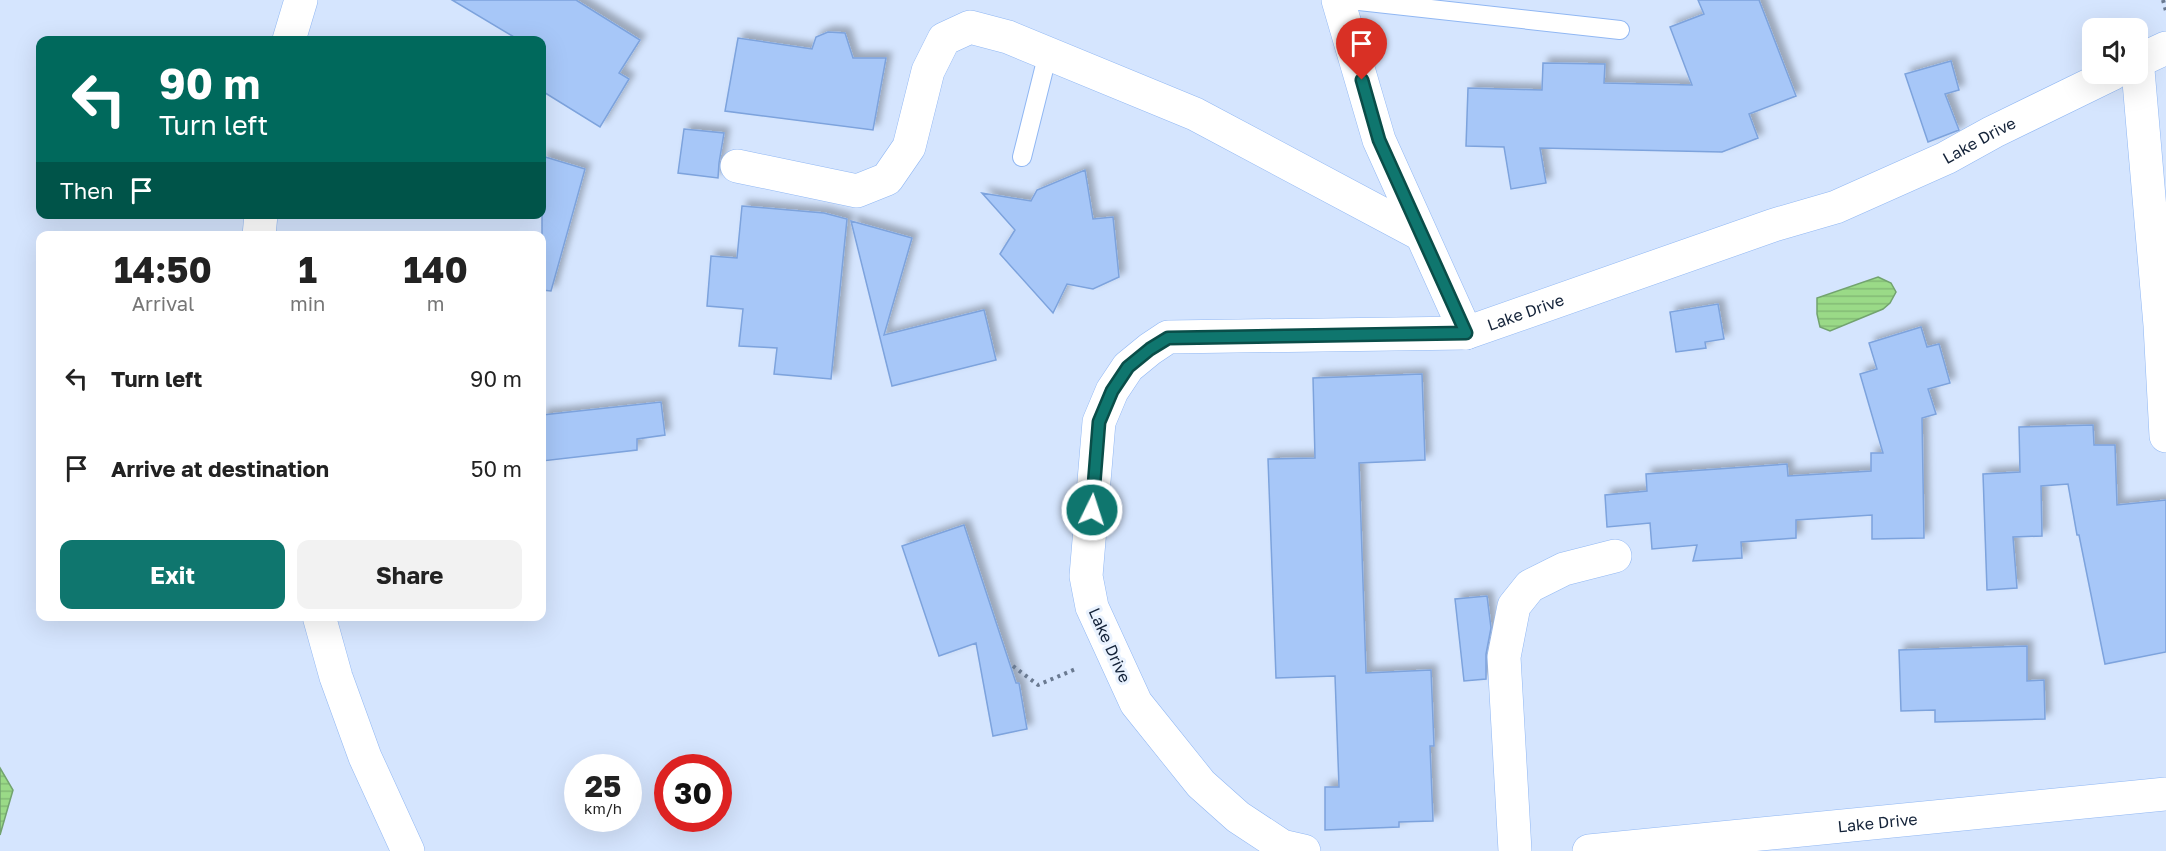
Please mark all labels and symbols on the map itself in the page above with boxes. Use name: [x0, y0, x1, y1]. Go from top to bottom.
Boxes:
pin: [1336, 18, 1387, 80]
street label: Lake Drive: [1939, 113, 2019, 168]
street label: Lake Drive: [1484, 289, 1567, 335]
position arrow: [1060, 478, 1124, 542]
street label: Lake Drive: [1085, 604, 1135, 686]
speed limit sign: 30: [654, 754, 732, 832]
street label: Lake Drive: [1837, 809, 1918, 836]

